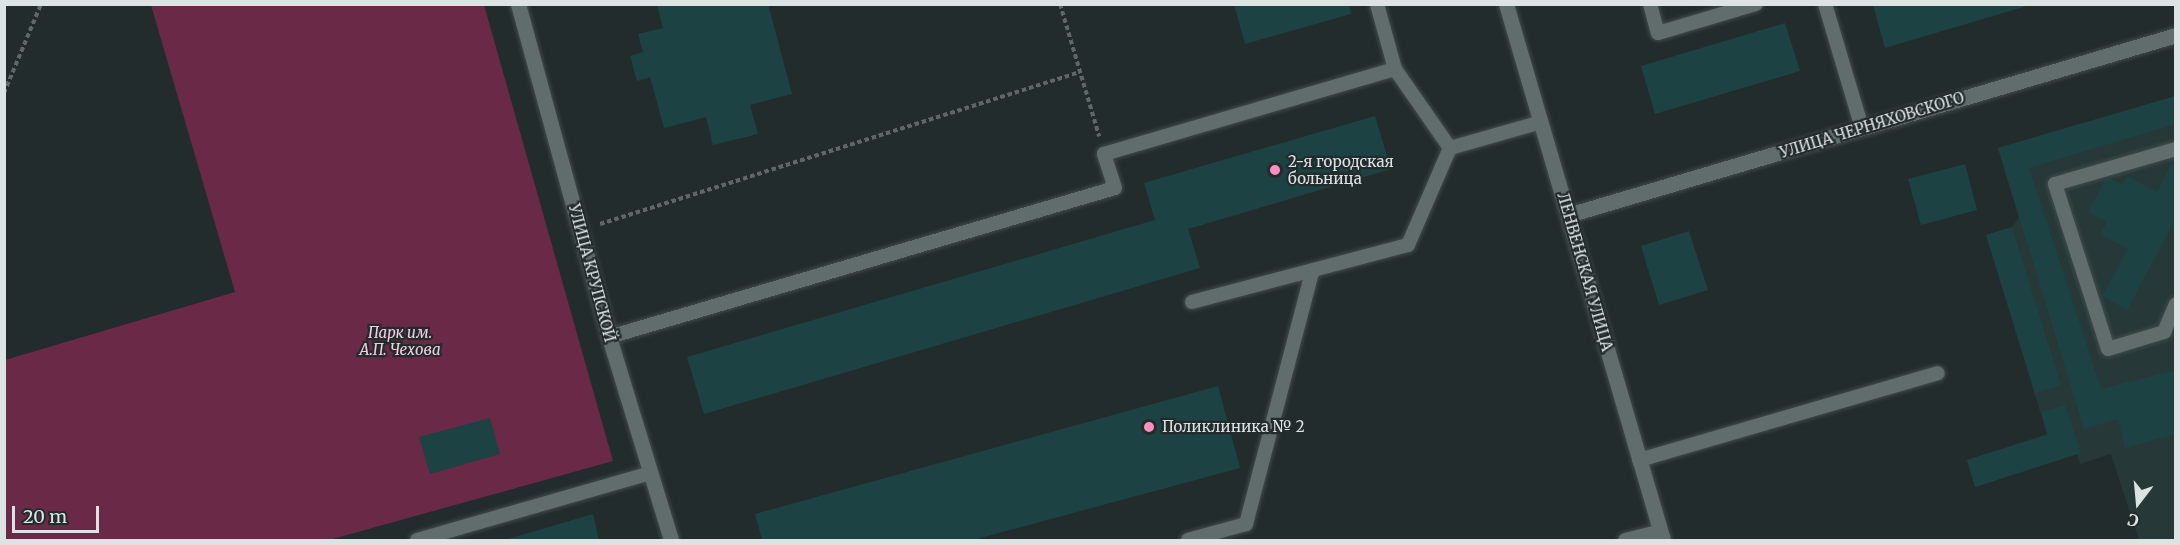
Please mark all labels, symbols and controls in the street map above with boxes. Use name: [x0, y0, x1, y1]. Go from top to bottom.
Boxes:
street label: УЛИЦА ЧЕРНЯХОВСКОГО: [1778, 88, 1966, 162]
place label: 2-я городская больница: [1288, 152, 1394, 187]
marker: 2-я городская больница: [1266, 161, 1284, 179]
street label: ЛЕНВЕНСКАЯ УЛИЦА: [1554, 191, 1616, 353]
street label: УЛИЦА КРУПСКОЙ: [565, 202, 619, 344]
park label: Парк им. А.П. Чехова: [359, 323, 441, 358]
marker: Поликлиника № 2: [1140, 418, 1158, 436]
place label: Поликлиника № 2: [1162, 418, 1305, 436]
north arrow: [2108, 473, 2168, 533]
scale bar: [15, 494, 102, 532]
text: 20 m: [23, 505, 67, 528]
text: С: [2125, 509, 2141, 531]

